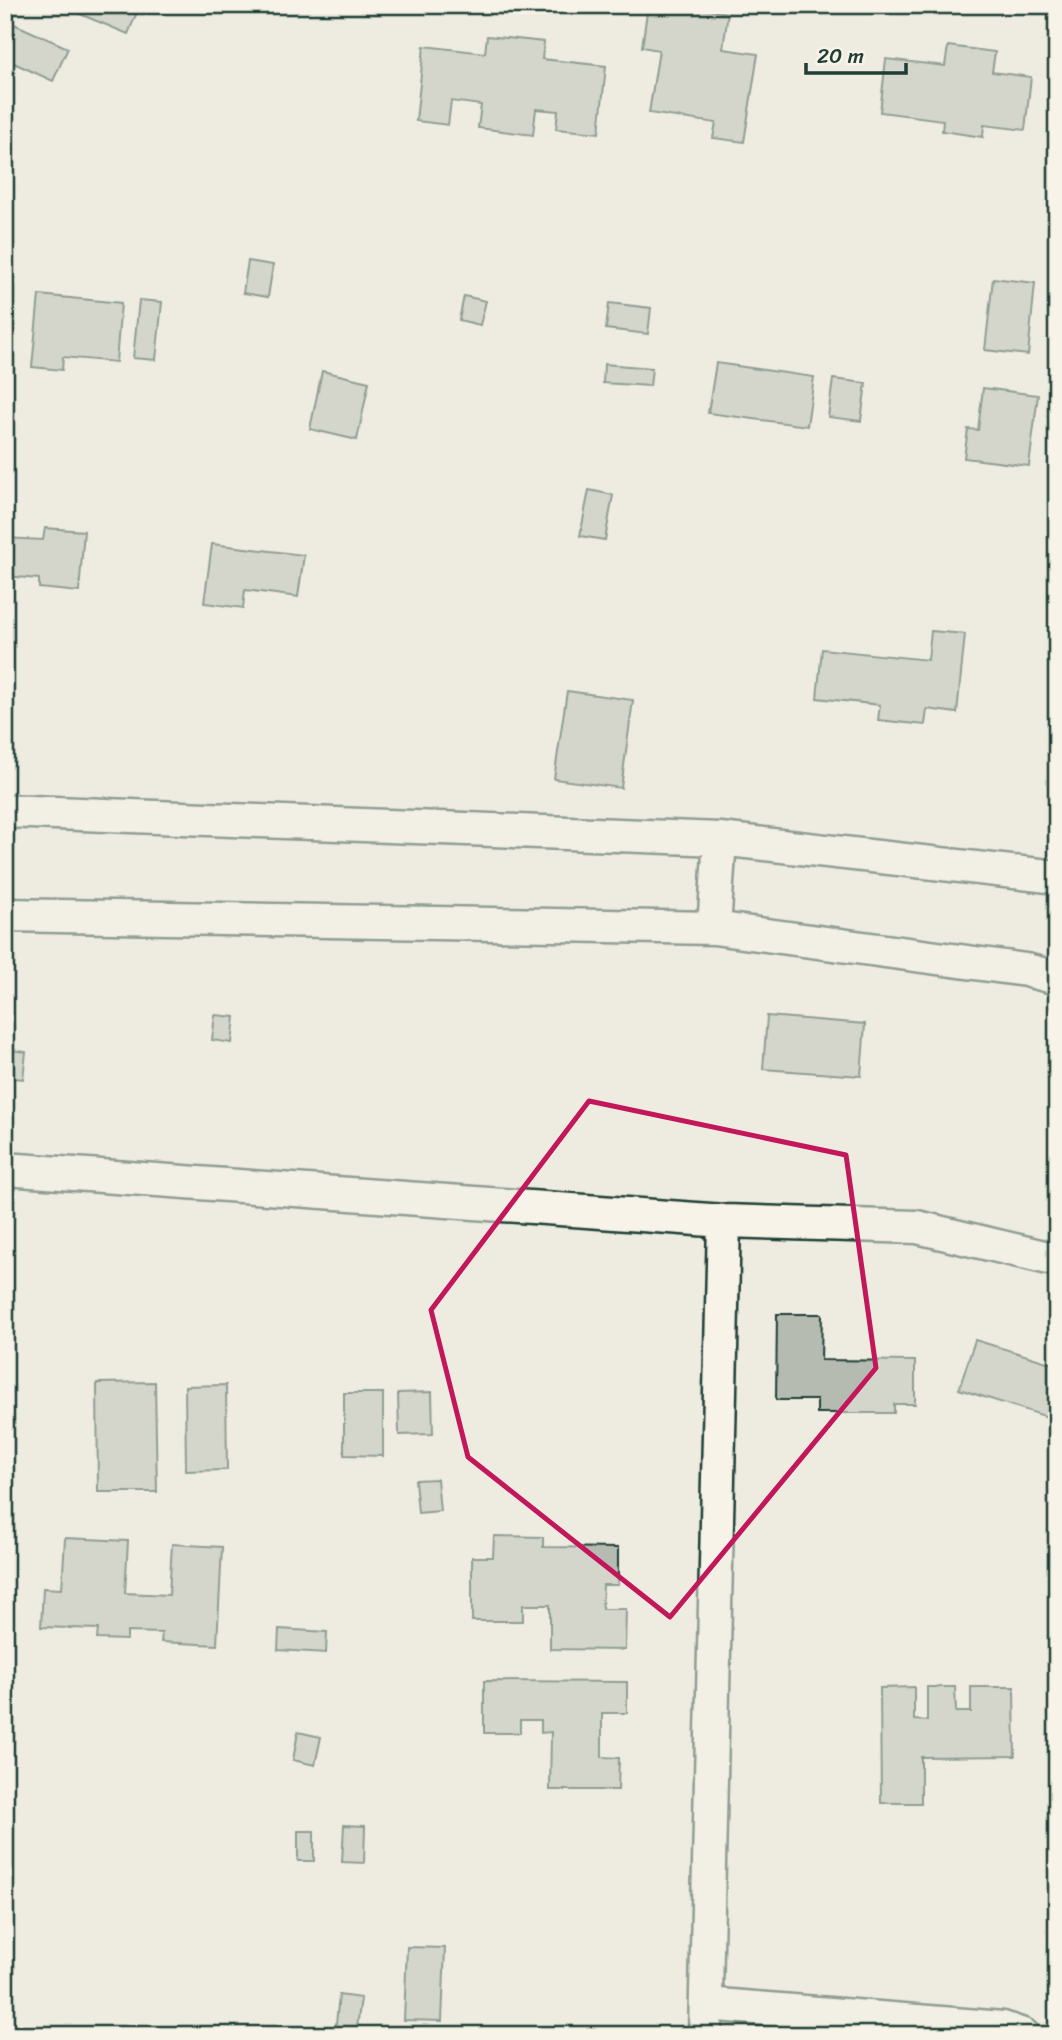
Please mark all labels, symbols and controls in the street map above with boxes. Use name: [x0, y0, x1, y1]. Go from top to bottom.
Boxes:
scale bar: [806, 32, 906, 76]
text: 20 m: [817, 37, 864, 75]

